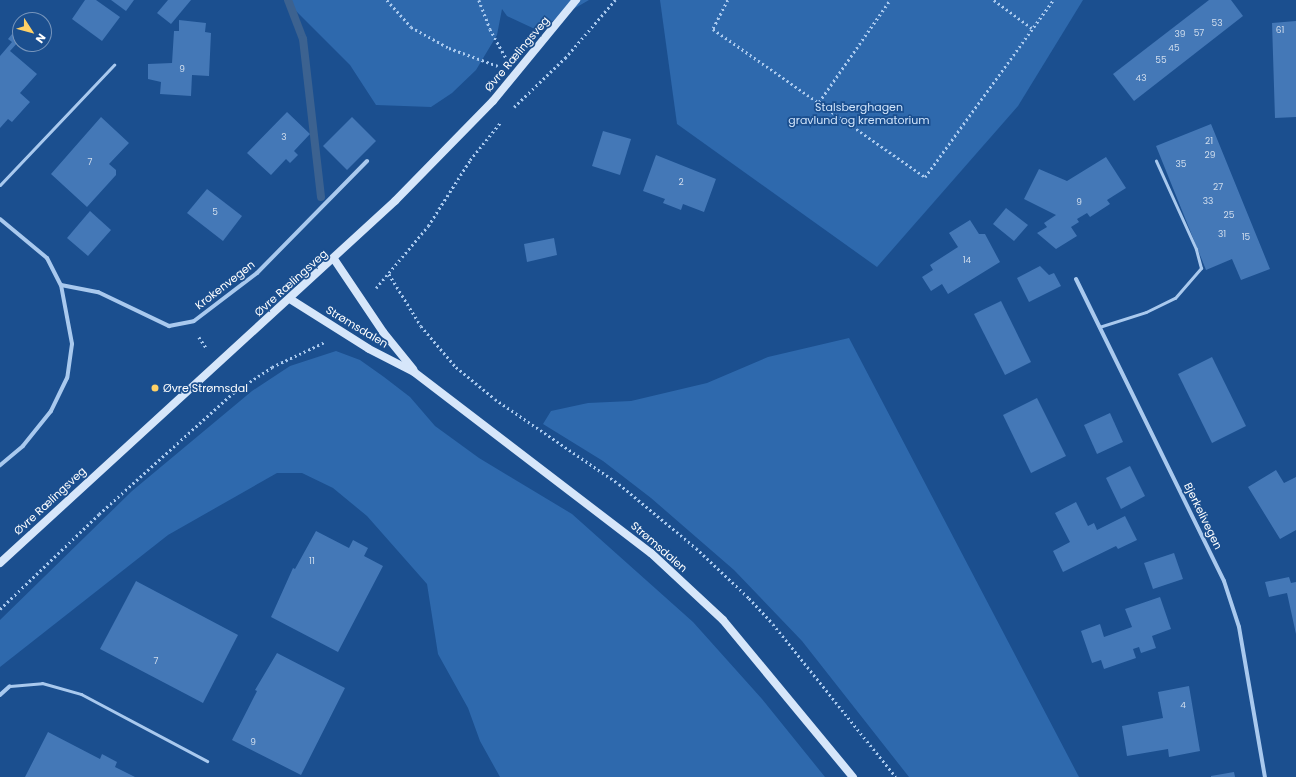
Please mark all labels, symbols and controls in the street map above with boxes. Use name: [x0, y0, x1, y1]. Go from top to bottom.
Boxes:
north arrow: [12, 12, 52, 52]
street label: Øvre Rælingsveg: [482, 14, 552, 94]
house number: 53: [1212, 18, 1222, 28]
house number: 61: [1276, 25, 1284, 35]
house number: 57: [1194, 28, 1204, 38]
house number: 39: [1175, 29, 1185, 39]
text: N: [32, 30, 50, 47]
house number: 45: [1168, 43, 1180, 53]
house number: 55: [1155, 55, 1167, 65]
house number: 9: [179, 64, 185, 74]
house number: 43: [1136, 73, 1146, 83]
park label: Stalsberghagen gravlund og krematorium: [788, 101, 930, 127]
house number: 3: [281, 132, 287, 142]
house number: 21: [1205, 136, 1213, 146]
house number: 29: [1205, 150, 1215, 160]
house number: 7: [88, 157, 92, 167]
house number: 35: [1176, 159, 1186, 169]
house number: 2: [678, 177, 684, 187]
house number: 27: [1213, 182, 1223, 192]
house number: 33: [1203, 196, 1213, 206]
house number: 9: [1076, 197, 1082, 207]
house number: 5: [212, 207, 218, 217]
house number: 25: [1224, 210, 1234, 220]
house number: 31: [1218, 229, 1226, 239]
house number: 15: [1242, 232, 1250, 242]
street label: Øvre Rælingsveg: [252, 247, 330, 319]
house number: 14: [963, 255, 971, 265]
street label: Krokenvegen: [193, 258, 257, 312]
street label: Strømsdalen: [324, 303, 390, 351]
place label: Øvre Strømsdal: [163, 381, 248, 395]
marker: Øvre Strømsdal: [150, 383, 160, 393]
street label: Øvre Rælingsveg: [11, 464, 89, 538]
street label: Bjerkelivegen: [1181, 480, 1225, 552]
street label: Strømsdalen: [628, 519, 690, 575]
house number: 11: [309, 556, 315, 566]
house number: 7: [154, 656, 158, 666]
house number: 4: [1180, 700, 1186, 710]
house number: 9: [250, 737, 256, 747]

